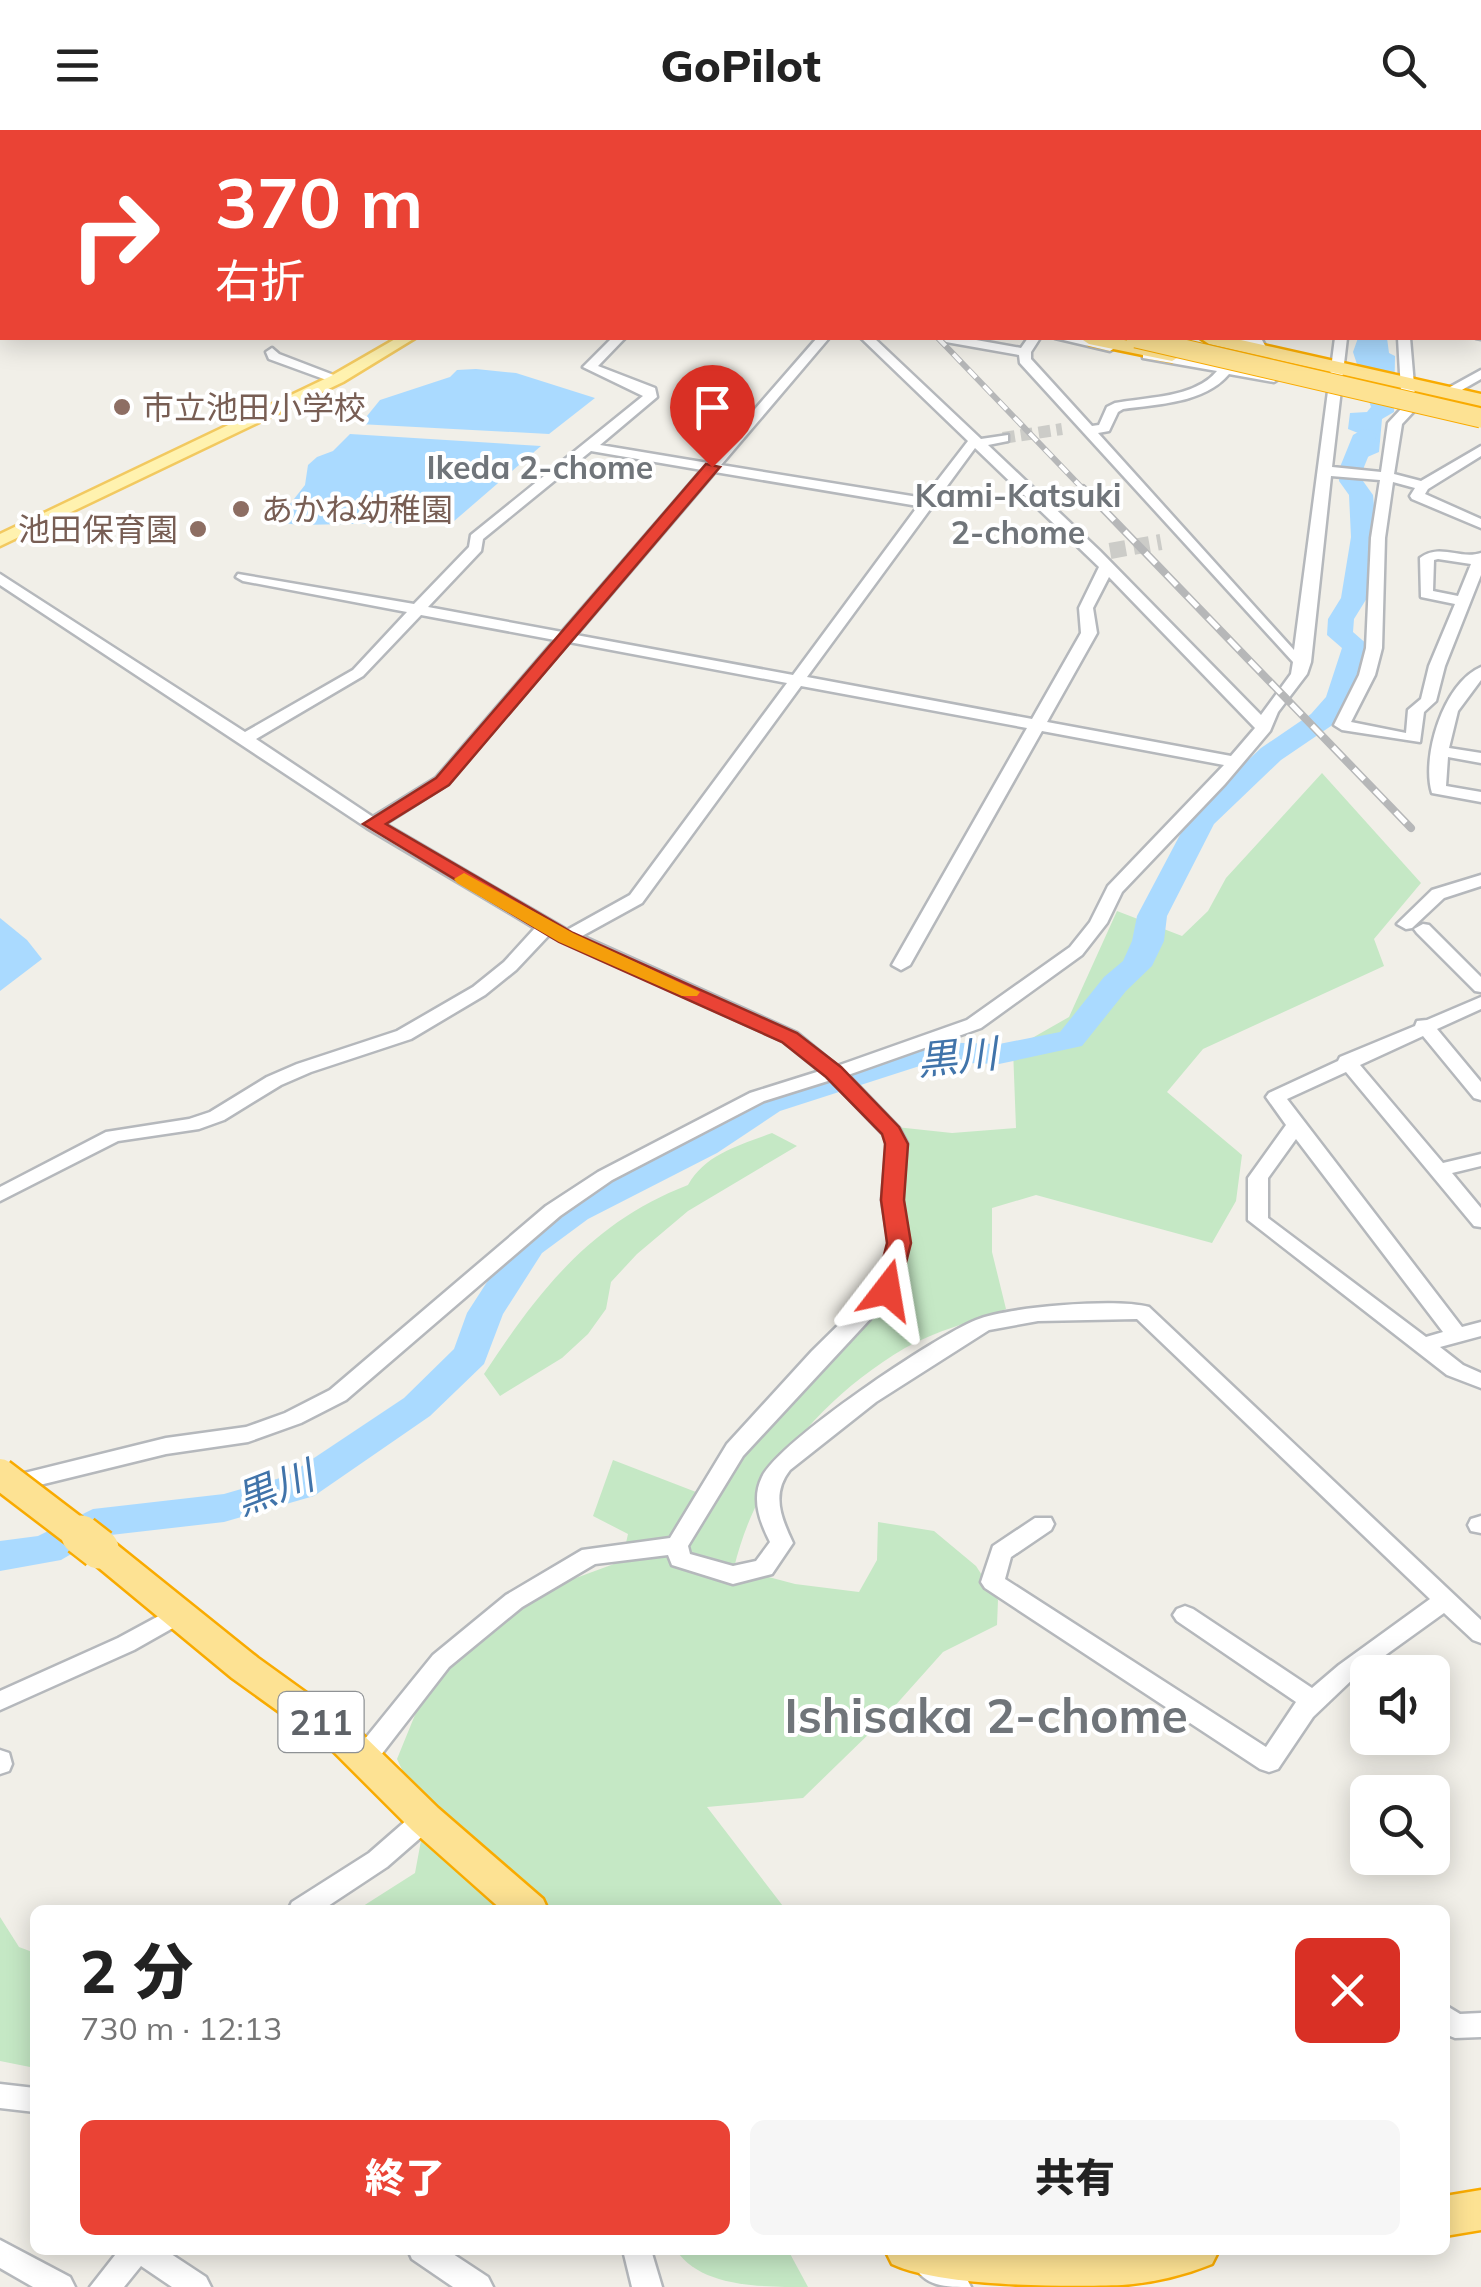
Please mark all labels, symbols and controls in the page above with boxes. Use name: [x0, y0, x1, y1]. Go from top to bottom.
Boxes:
text: GoPilot: [660, 37, 821, 93]
icon: menu: [50, 38, 105, 93]
icon: search: [1376, 38, 1431, 93]
text: 370 m: [215, 158, 423, 246]
icon: right: [50, 170, 180, 300]
text: 右折: [215, 252, 305, 308]
pin: [670, 365, 755, 468]
icon: arrive: [685, 380, 740, 435]
place label: 市立池田小学校: [142, 387, 366, 427]
marker: 市立池田小学校: [111, 396, 133, 418]
district label: Ikeda 2-chome: [427, 447, 653, 487]
district label: Kami-Katsuki 2-chome: [915, 475, 1121, 552]
place label: あかね幼稚園: [261, 489, 453, 529]
marker: あかね幼稚園: [230, 498, 252, 520]
place label: 池田保育園: [18, 509, 178, 549]
marker: 池田保育園: [187, 518, 209, 540]
water label: 黒川: [915, 1027, 1003, 1085]
position arrow: [835, 1238, 939, 1342]
water label: 黒川: [228, 1448, 324, 1525]
map controls: [1350, 1655, 1450, 1875]
button: sound: [1350, 1655, 1450, 1755]
district label: Ishisaka 2-chome: [784, 1685, 1188, 1745]
road number: 211: [278, 1692, 364, 1752]
button: search: [1350, 1775, 1450, 1875]
text: 2 分: [80, 1933, 193, 2008]
button: close: [1295, 1938, 1400, 2043]
text: 730 m · 12:13: [80, 2008, 282, 2048]
button: 終了: [80, 2120, 730, 2235]
button: 共有: [750, 2120, 1400, 2235]

